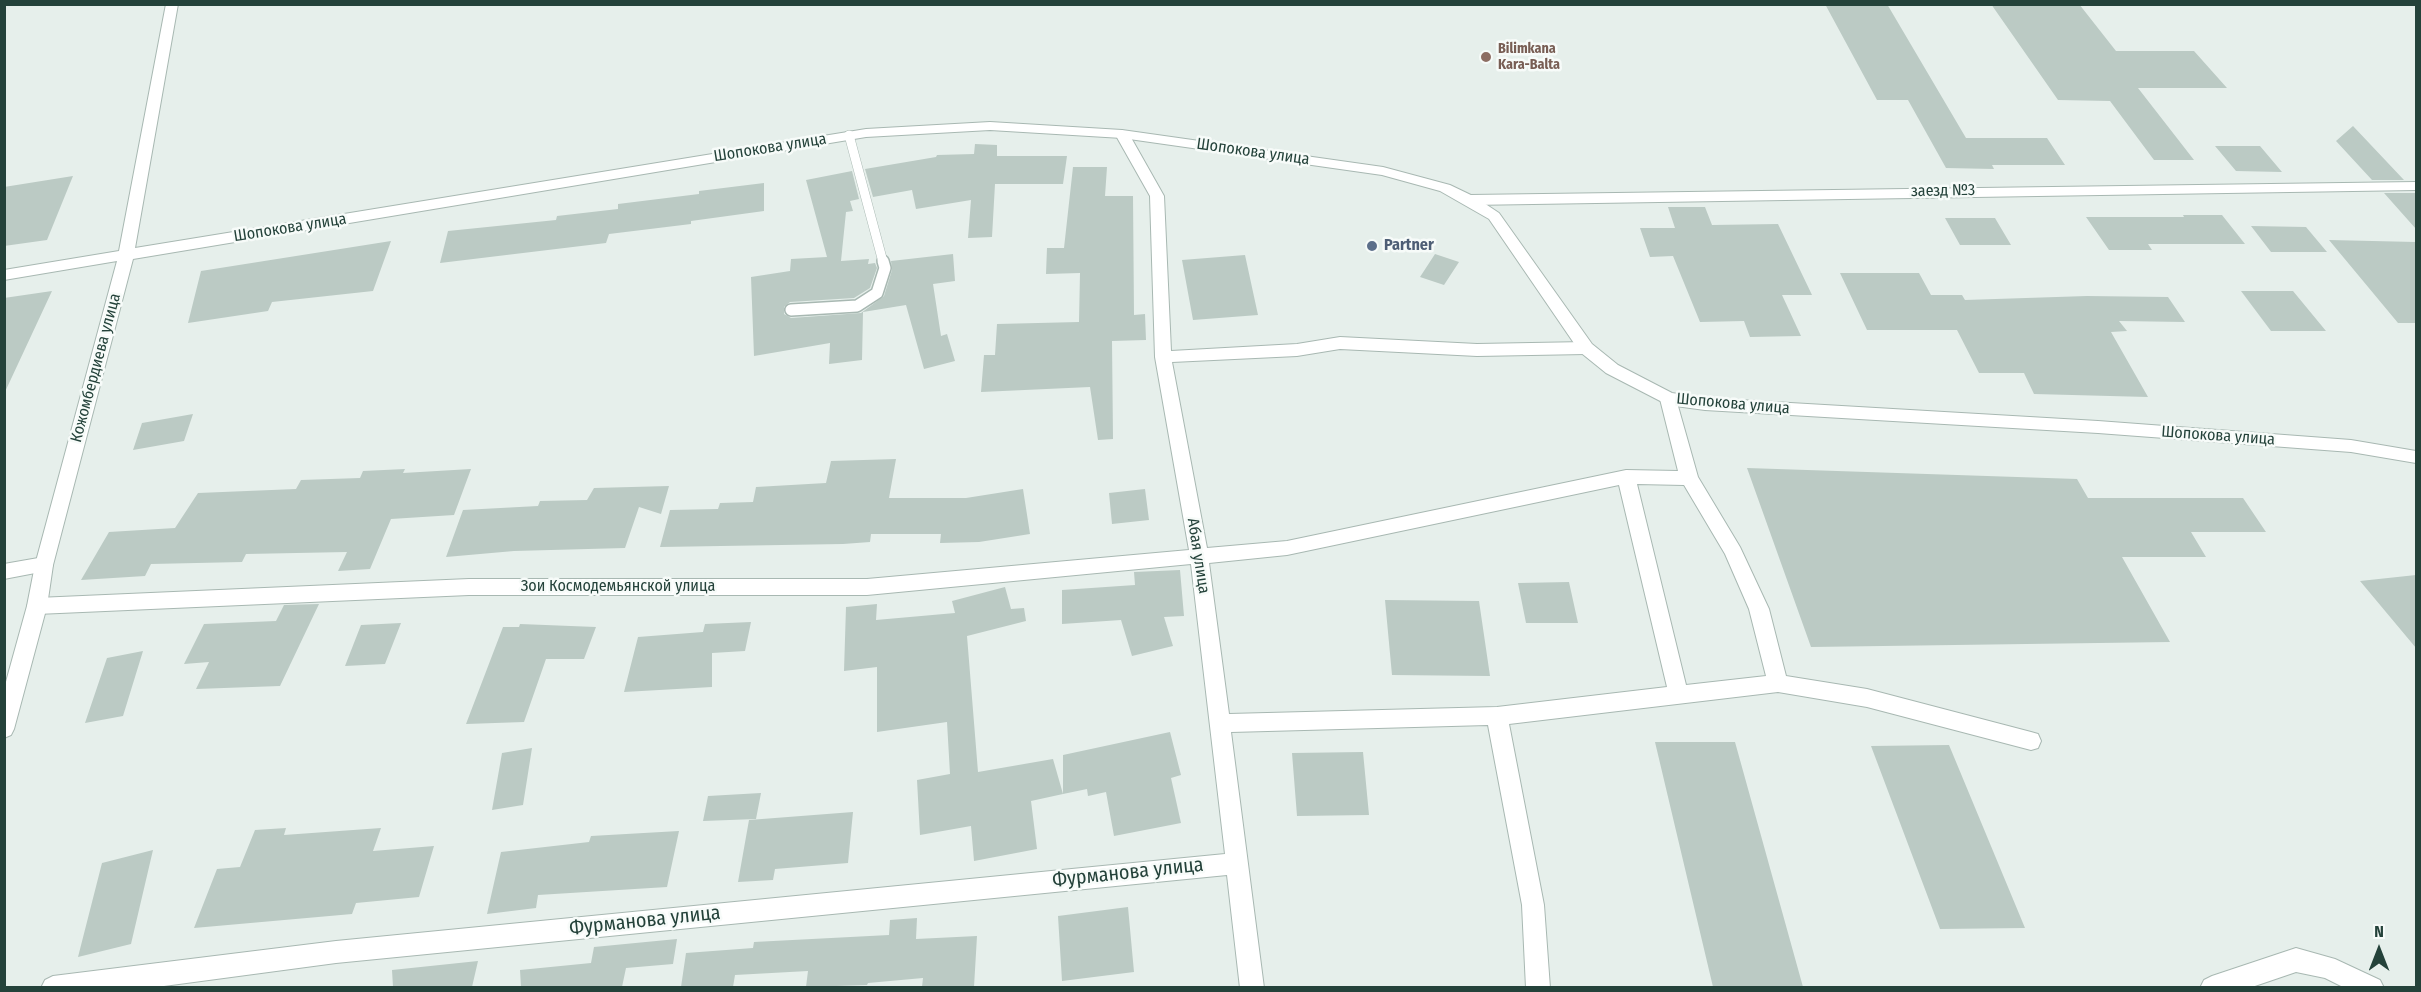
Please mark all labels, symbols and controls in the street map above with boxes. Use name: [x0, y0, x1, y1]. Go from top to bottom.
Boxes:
place label: Bilimkana Kara-Balta: [1498, 41, 1560, 74]
marker: Bilimkana Kara-Balta: [1479, 50, 1493, 64]
street label: Шопокова улица: [712, 130, 828, 166]
street label: Шопокова улица: [1195, 135, 1311, 169]
street label: заезд №3: [1911, 181, 1975, 201]
street label: Шопокова улица: [232, 210, 348, 246]
place label: Partner: [1384, 236, 1434, 256]
marker: Partner: [1365, 239, 1379, 253]
street label: Кожомбердиева улица: [67, 291, 125, 445]
street label: Шопокова улица: [1675, 389, 1791, 419]
street label: Шопокова улица: [2161, 422, 2275, 450]
street label: Абая улица: [1183, 517, 1213, 595]
street label: Зои Космодемьянской улица: [521, 577, 715, 597]
street label: Фурманова улица: [1051, 853, 1205, 893]
street label: Фурманова улица: [568, 901, 722, 941]
north arrow: [2349, 920, 2409, 980]
text: N: [2374, 922, 2384, 941]

